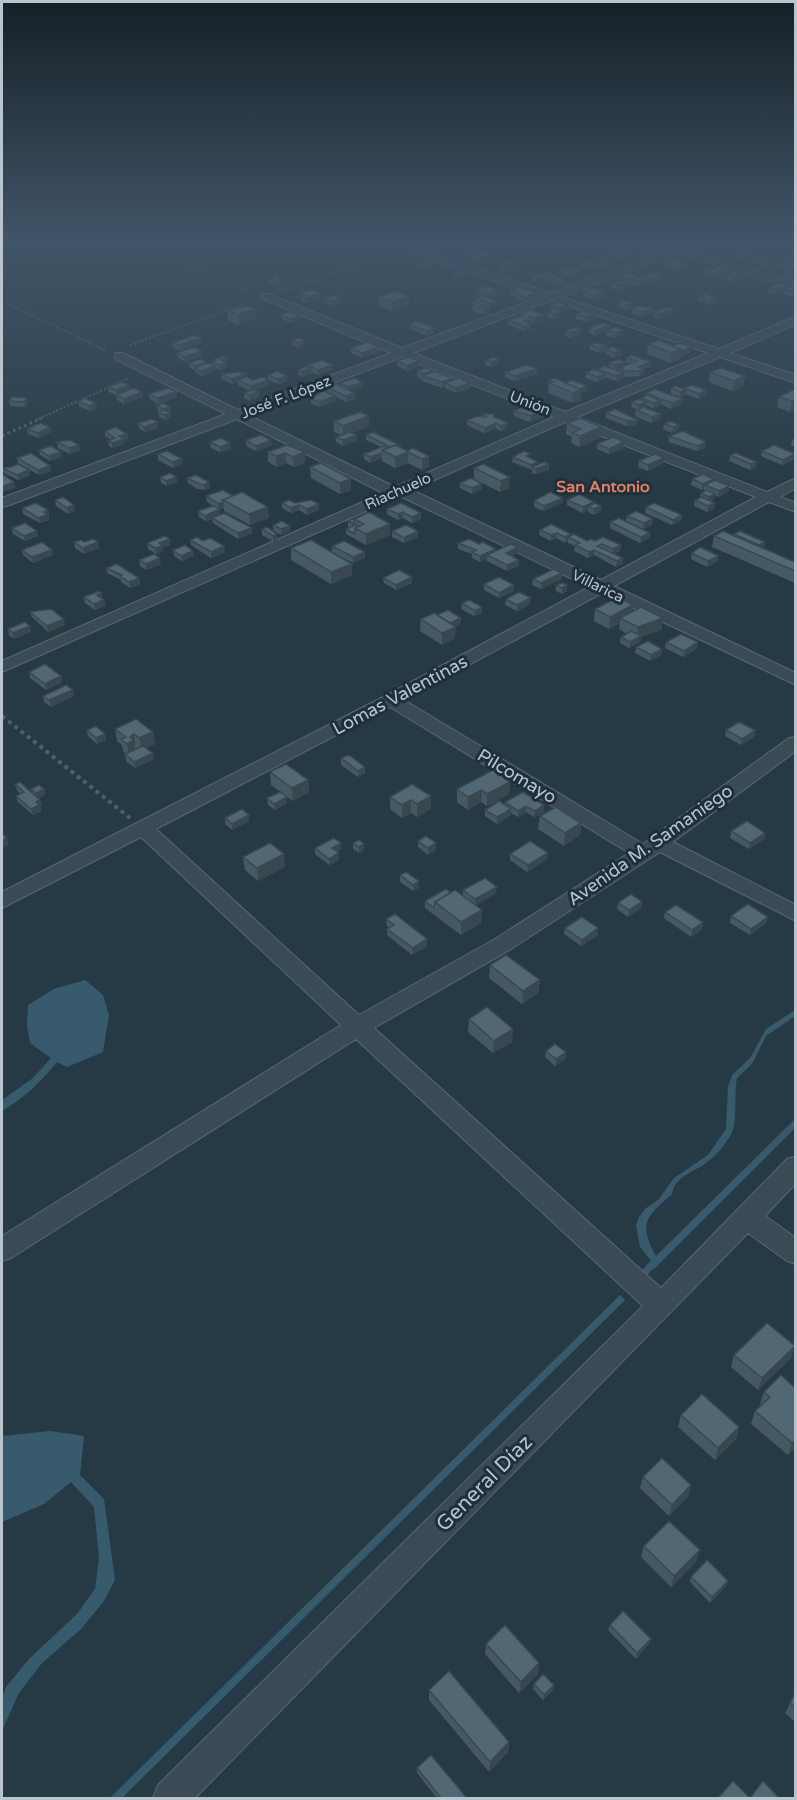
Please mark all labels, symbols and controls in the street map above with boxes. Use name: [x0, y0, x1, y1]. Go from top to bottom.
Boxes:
street label: José F. López: [239, 372, 333, 422]
street label: Unión: [507, 387, 553, 419]
street label: Riachuelo: [362, 468, 434, 514]
district label: San Antonio: [556, 477, 650, 497]
street label: Villarica: [569, 566, 627, 606]
street label: Lomas Valentinas: [329, 650, 471, 740]
street label: Pilcomayo: [473, 744, 561, 808]
street label: Avenida M. Samaniego: [563, 780, 737, 910]
street label: General Díaz: [431, 1430, 538, 1537]

